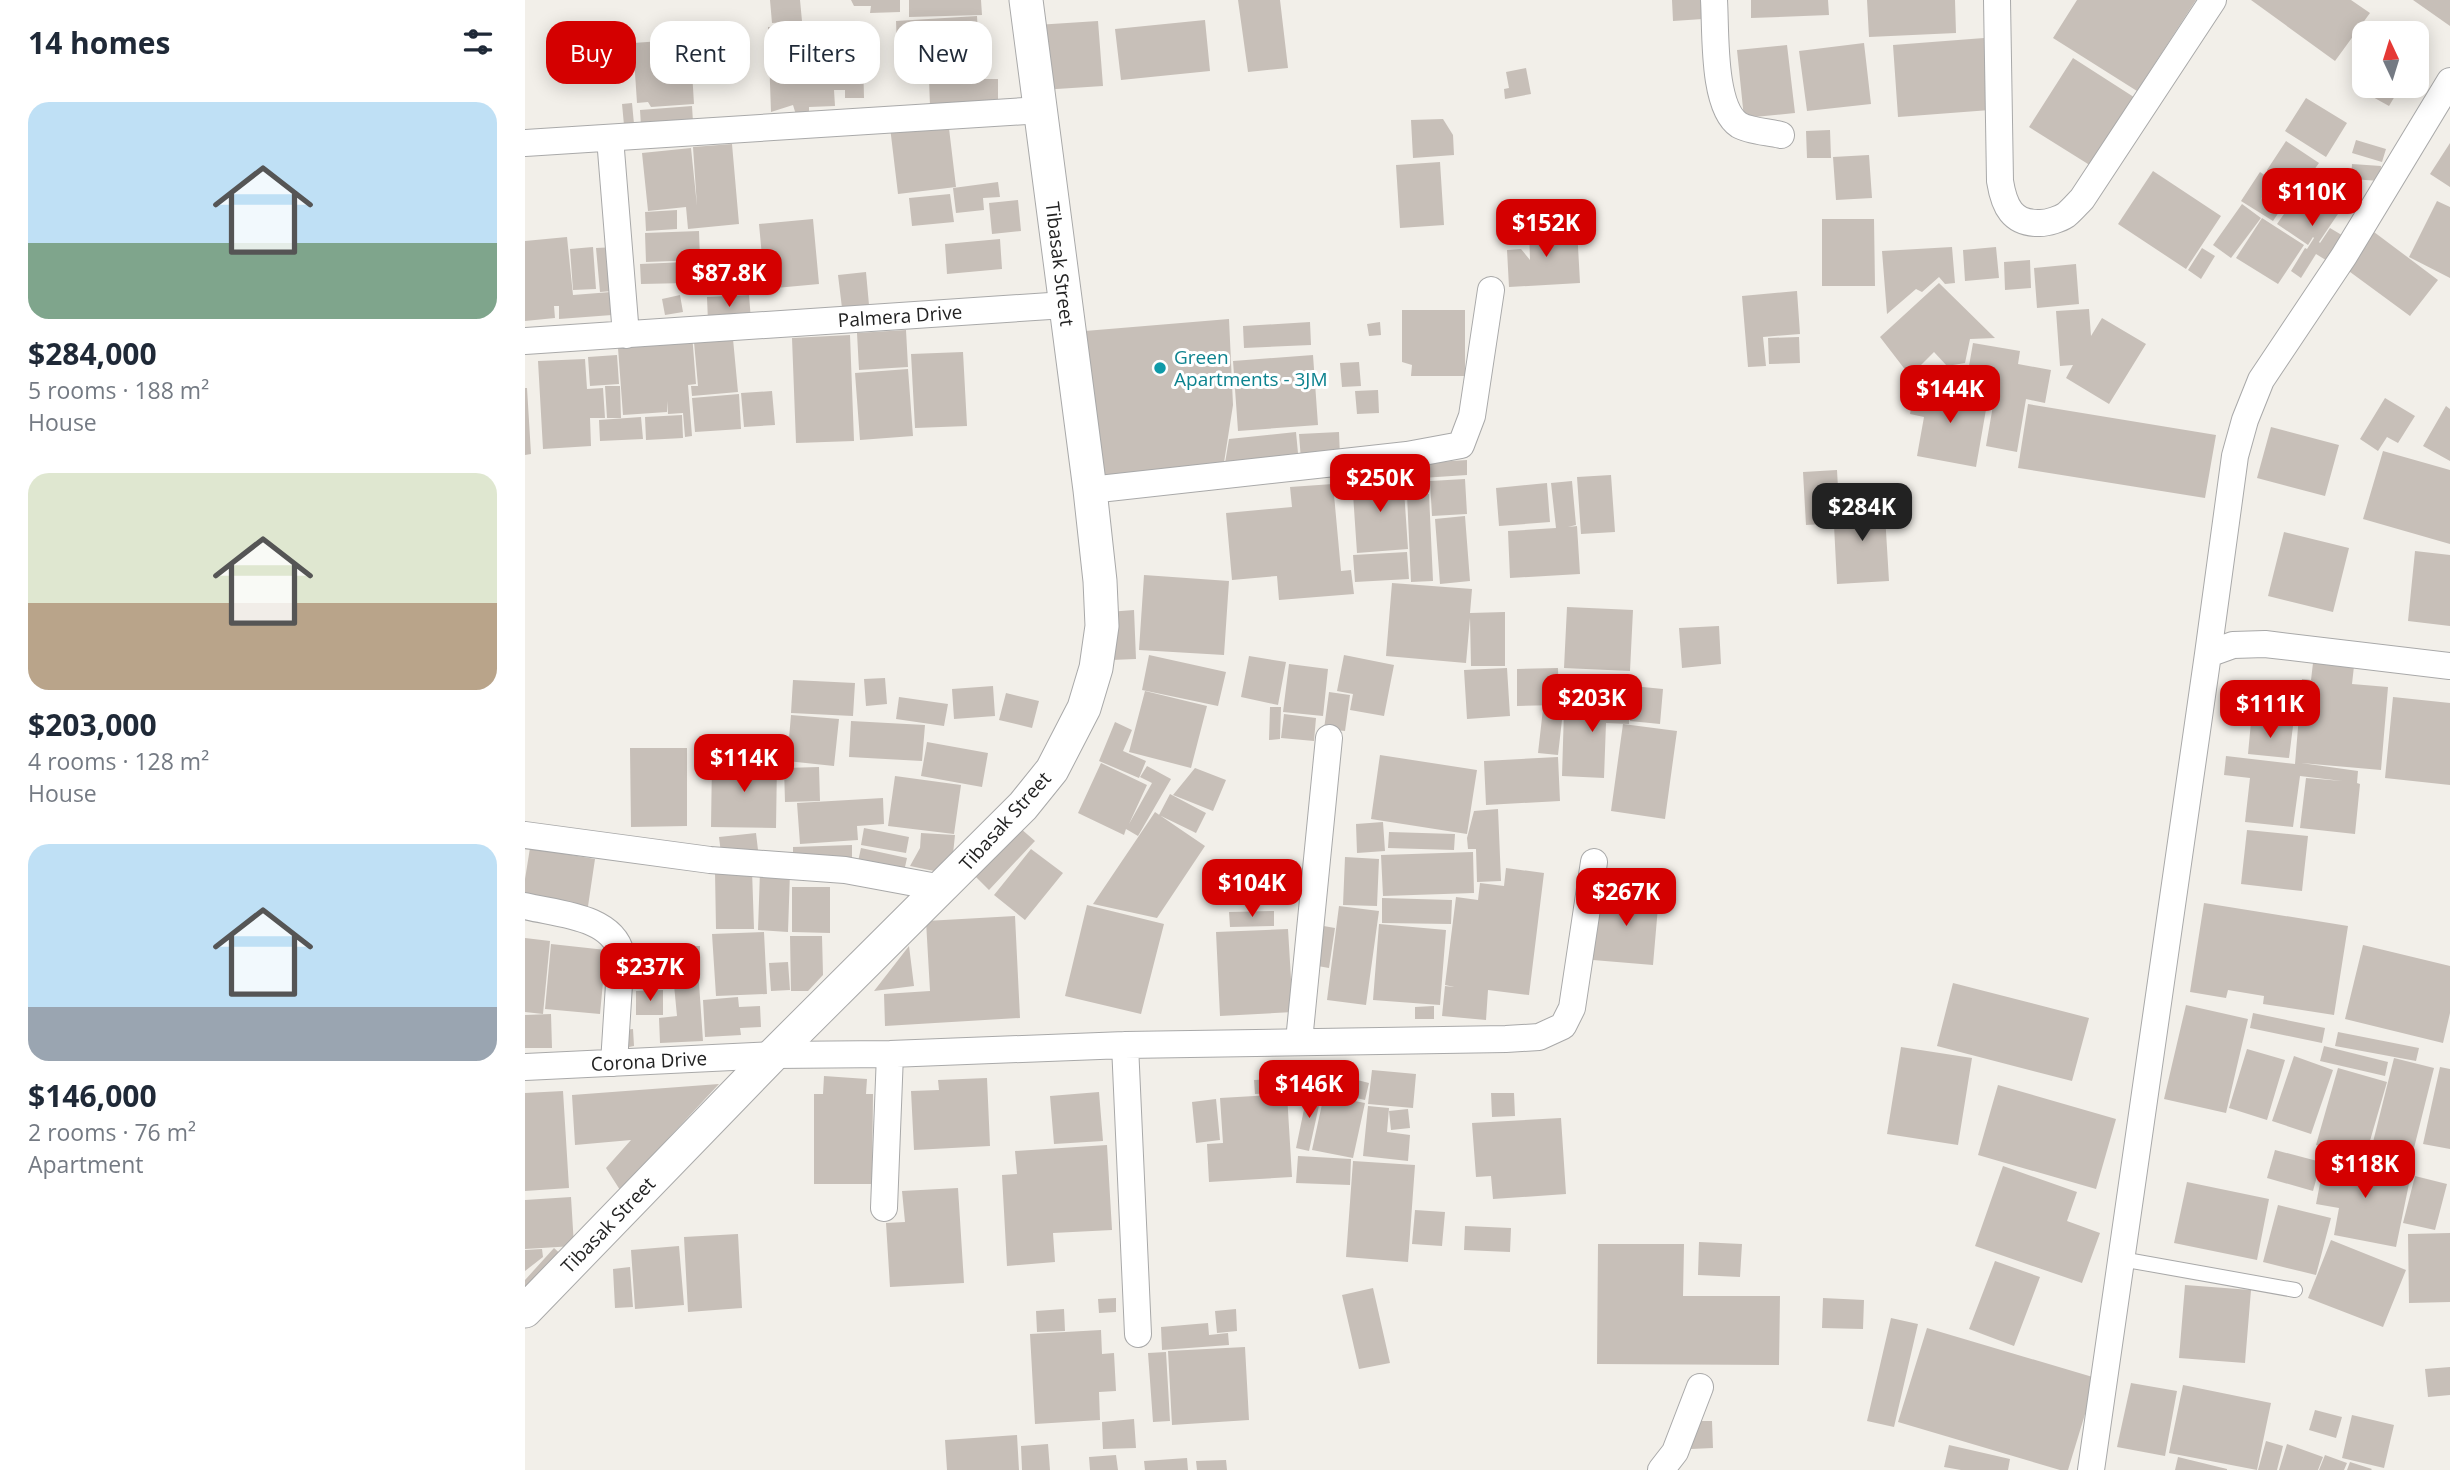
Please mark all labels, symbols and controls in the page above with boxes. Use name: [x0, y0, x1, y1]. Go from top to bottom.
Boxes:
chip: Buy: [546, 21, 636, 84]
chip: Rent: [650, 21, 750, 84]
chip: Filters: [764, 21, 880, 84]
chip: New: [894, 21, 992, 84]
north arrow: [2352, 21, 2429, 98]
map controls: [2352, 21, 2429, 98]
text: 14 homes: [28, 22, 171, 63]
icon: filters: [459, 23, 497, 61]
icon: home: [200, 147, 326, 273]
pin: $110K: [2263, 168, 2361, 228]
text: $110K: [2278, 175, 2346, 207]
street label: Tibasak Street: [1039, 200, 1081, 328]
pin: $152K: [1497, 200, 1595, 259]
text: $152K: [1512, 206, 1580, 238]
pin: $87.8K: [672, 250, 786, 309]
text: $87.8K: [692, 256, 766, 288]
street label: Palmera Drive: [837, 299, 963, 333]
text: $284,000: [28, 333, 157, 374]
place label: Green Apartments - 3JM: [1174, 344, 1328, 392]
marker: Green Apartments - 3JM: [1152, 360, 1168, 376]
pin: $144K: [1901, 366, 1999, 425]
text: $144K: [1916, 372, 1984, 404]
text: 5 rooms · 188 m²: [28, 374, 209, 406]
text: House: [28, 406, 97, 438]
pin: $250K: [1331, 454, 1429, 514]
text: $250K: [1346, 461, 1414, 493]
pin: $284K: [1813, 484, 1911, 543]
text: $284K: [1828, 490, 1896, 522]
icon: home: [200, 518, 326, 644]
pin: $203K: [1543, 674, 1641, 734]
pin: $111K: [2221, 680, 2319, 740]
text: $203K: [1558, 681, 1626, 713]
text: $111K: [2236, 687, 2304, 719]
text: $203,000: [28, 704, 157, 745]
pin: $114K: [695, 734, 793, 794]
text: $114K: [710, 741, 778, 773]
text: 4 rooms · 128 m²: [28, 745, 209, 777]
street label: Tibasak Street: [954, 766, 1057, 876]
text: House: [28, 777, 97, 809]
pin: $104K: [1203, 860, 1301, 919]
text: $104K: [1218, 866, 1286, 898]
pin: $267K: [1577, 869, 1675, 928]
text: $267K: [1592, 875, 1660, 907]
icon: home: [200, 889, 326, 1015]
pin: $237K: [601, 944, 699, 1003]
text: $237K: [616, 950, 684, 982]
street label: Corona Drive: [590, 1045, 708, 1077]
pin: $146K: [1260, 1060, 1358, 1120]
text: $146K: [1275, 1067, 1343, 1099]
text: $146,000: [28, 1075, 157, 1116]
text: 2 rooms · 76 m²: [28, 1116, 196, 1148]
pin: $118K: [2316, 1140, 2414, 1200]
text: $118K: [2331, 1147, 2399, 1179]
text: Apartment: [28, 1148, 144, 1180]
street label: Tibasak Street: [555, 1171, 661, 1279]

